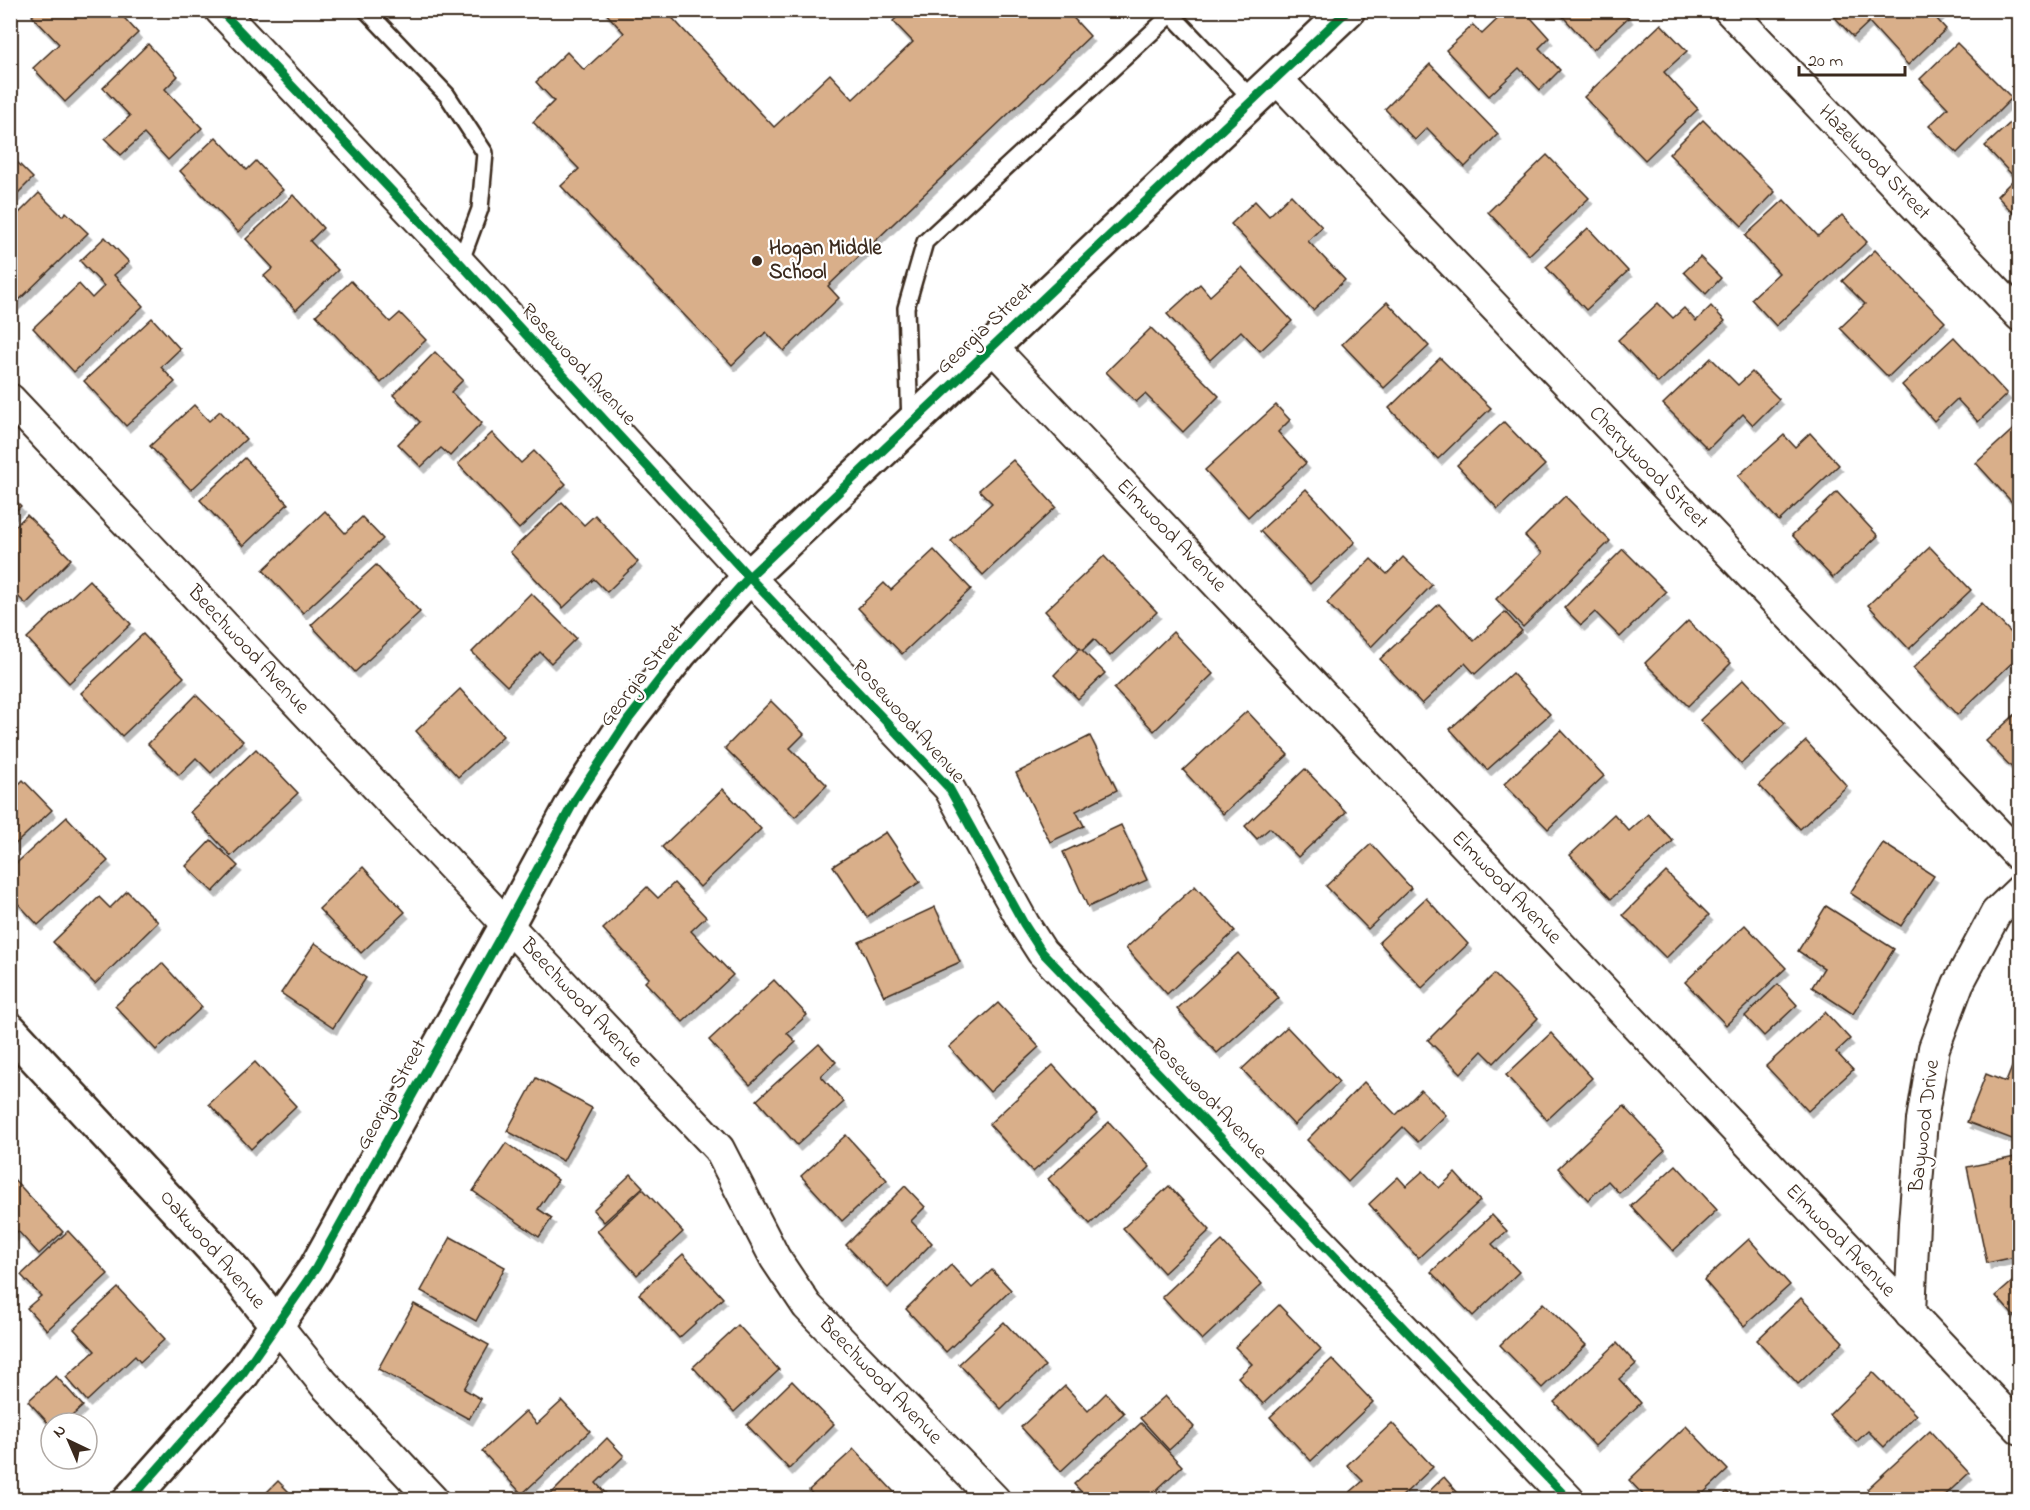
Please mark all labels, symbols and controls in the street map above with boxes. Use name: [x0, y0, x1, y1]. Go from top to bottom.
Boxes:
scale bar: [1799, 39, 1906, 77]
text: 20 m: [1808, 49, 1843, 75]
street label: Hazelwood Street: [1811, 98, 1937, 228]
place label: Hogan Middle School: [769, 234, 882, 288]
marker: Hogan Middle School: [750, 254, 764, 268]
street label: Georgia Street: [930, 276, 1041, 383]
street label: Rosewood Avenue: [513, 297, 643, 433]
street label: Cherrywood Street: [1580, 400, 1715, 538]
street label: Elmwood Avenue: [1109, 472, 1234, 600]
street label: Beechwood Avenue: [179, 578, 316, 722]
street label: Georgia Street: [592, 618, 693, 735]
street label: Rosewood Avenue: [844, 653, 972, 791]
street label: Elmwood Avenue: [1444, 824, 1569, 952]
street label: Beechwood Avenue: [512, 931, 649, 1075]
street label: Rosewood Avenue: [1142, 1032, 1274, 1167]
street label: Georgia Street: [349, 1034, 437, 1157]
street label: Baywood Drive: [1902, 1057, 1950, 1195]
street label: Elmwood Avenue: [1778, 1177, 1903, 1305]
street label: Oakwood Avenue: [152, 1184, 273, 1317]
street label: Beechwood Avenue: [810, 1310, 949, 1452]
north arrow: [39, 1411, 99, 1471]
text: N: [48, 1419, 72, 1444]

